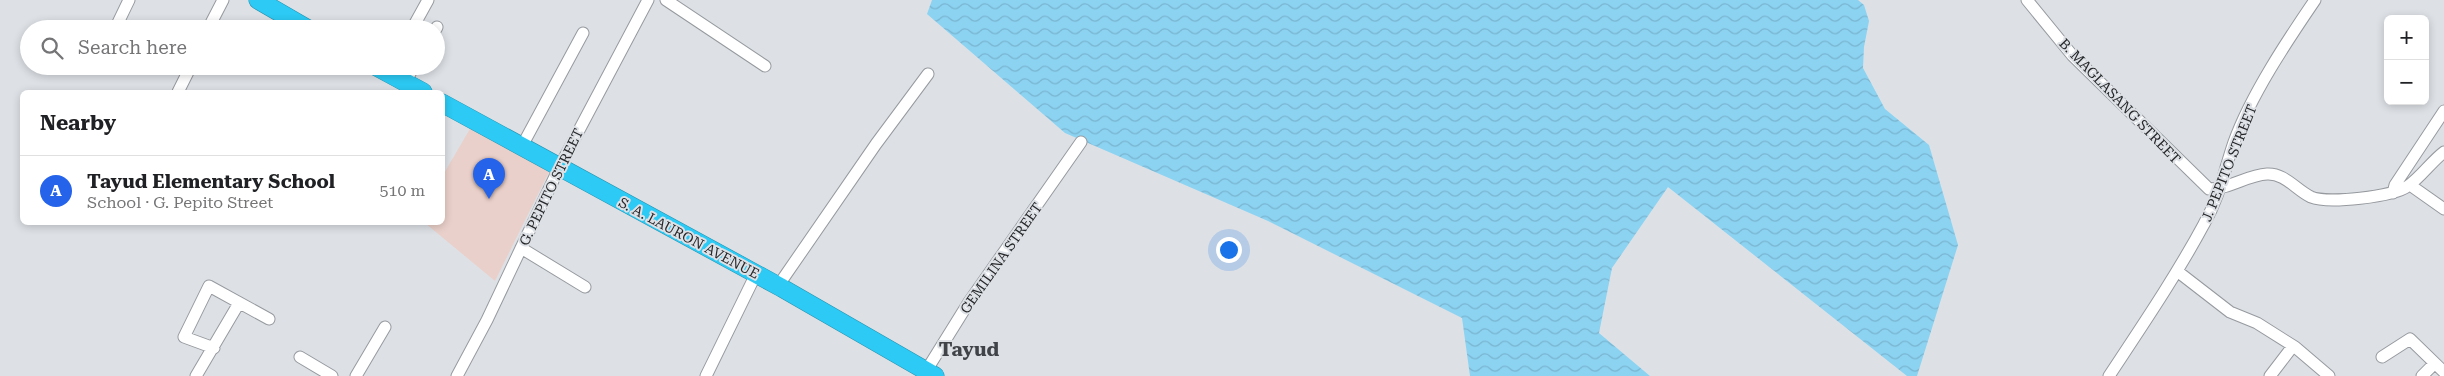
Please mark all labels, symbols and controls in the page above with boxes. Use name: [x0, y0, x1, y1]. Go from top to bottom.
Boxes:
map controls: [2384, 15, 2429, 105]
button: +: [2384, 15, 2429, 60]
search box: [20, 20, 445, 75]
icon: search: [38, 34, 66, 62]
street label: B. MAGLASANG STREET: [2056, 35, 2184, 167]
text: Search here: [78, 36, 187, 59]
button: −: [2384, 60, 2429, 105]
street label: J. PEPITO STREET: [2198, 102, 2260, 224]
text: Nearby: [40, 111, 116, 135]
street label: G. PEPITO STREET: [516, 126, 586, 248]
pin: A: [473, 158, 505, 199]
text: Tayud Elementary School: [87, 170, 335, 193]
text: A: [50, 181, 62, 200]
text: 510 m: [379, 181, 425, 200]
text: School · G. Pepito Street: [87, 193, 273, 212]
street label: S. A. LAURON AVENUE: [616, 194, 762, 282]
street label: GEMILINA STREET: [957, 200, 1045, 316]
your location: [1216, 237, 1242, 263]
district label: Tayud: [939, 338, 1000, 361]

